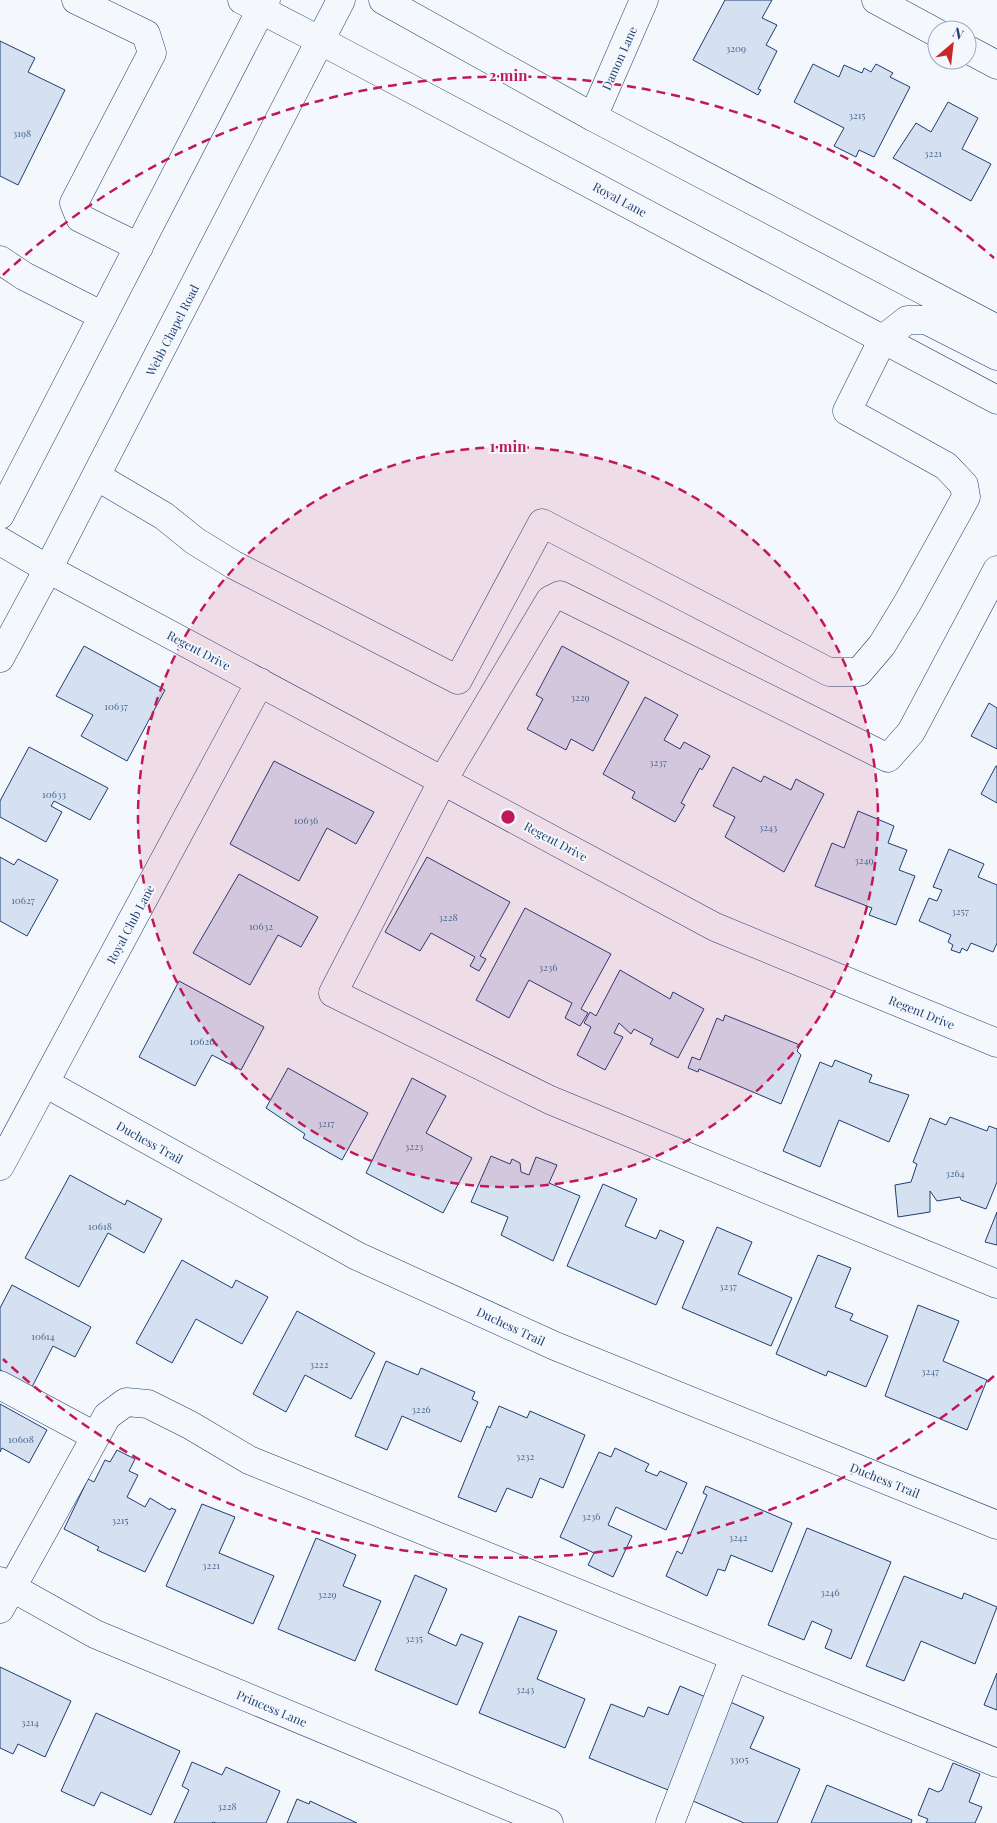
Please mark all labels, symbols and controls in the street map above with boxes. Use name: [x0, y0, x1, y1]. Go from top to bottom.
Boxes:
north arrow: [927, 20, 977, 70]
text: N: [949, 22, 967, 44]
street label: Damon Lane: [598, 24, 640, 92]
house number: 3209: [726, 41, 746, 55]
text: 2 min: [489, 65, 528, 85]
house number: 3215: [848, 108, 866, 122]
house number: 3198: [13, 126, 31, 140]
house number: 3221: [924, 146, 942, 160]
street label: Royal Lane: [590, 178, 650, 220]
street label: Webb Chapel Road: [142, 282, 202, 379]
text: 1 min: [490, 436, 527, 456]
street label: Regent Drive: [164, 627, 234, 673]
house number: 3229: [570, 690, 590, 704]
house number: 10637: [104, 699, 128, 713]
house number: 3237: [649, 755, 667, 769]
house number: 10633: [42, 787, 66, 801]
centre of rings: [499, 808, 517, 826]
house number: 10636: [294, 813, 318, 827]
street label: Regent Drive: [521, 818, 591, 864]
house number: 3243: [759, 820, 778, 834]
house number: 3249: [854, 853, 874, 867]
street label: Royal Club Lane: [102, 882, 158, 966]
house number: 10627: [11, 893, 35, 907]
house number: 3257: [951, 904, 969, 918]
house number: 3228: [438, 910, 458, 924]
house number: 10632: [249, 919, 273, 933]
house number: 3236: [539, 960, 557, 974]
street label: Regent Drive: [887, 992, 957, 1032]
house number: 10626: [190, 1034, 214, 1048]
house number: 3217: [317, 1116, 335, 1130]
street label: Duchess Trail: [114, 1117, 187, 1167]
house number: 3223: [405, 1139, 424, 1153]
house number: 3264: [945, 1166, 965, 1180]
house number: 10618: [88, 1219, 112, 1233]
house number: 3237: [719, 1279, 737, 1293]
street label: Duchess Trail: [474, 1303, 548, 1349]
house number: 10614: [31, 1329, 55, 1343]
house number: 3222: [310, 1357, 329, 1371]
house number: 3247: [921, 1364, 939, 1378]
house number: 3226: [411, 1402, 431, 1416]
house number: 10608: [8, 1432, 34, 1446]
house number: 3232: [516, 1449, 535, 1463]
street label: Duchess Trail: [848, 1459, 923, 1501]
house number: 3236: [582, 1509, 600, 1523]
house number: 3215: [111, 1513, 129, 1527]
house number: 3242: [728, 1530, 748, 1544]
house number: 3221: [202, 1558, 220, 1572]
house number: 3246: [820, 1585, 840, 1599]
house number: 3229: [317, 1587, 337, 1601]
house number: 3235: [405, 1631, 423, 1645]
house number: 3243: [516, 1682, 535, 1696]
street label: Princess Lane: [234, 1686, 310, 1730]
house number: 3214: [21, 1715, 39, 1729]
house number: 3305: [729, 1752, 749, 1766]
house number: 3228: [217, 1799, 237, 1813]

